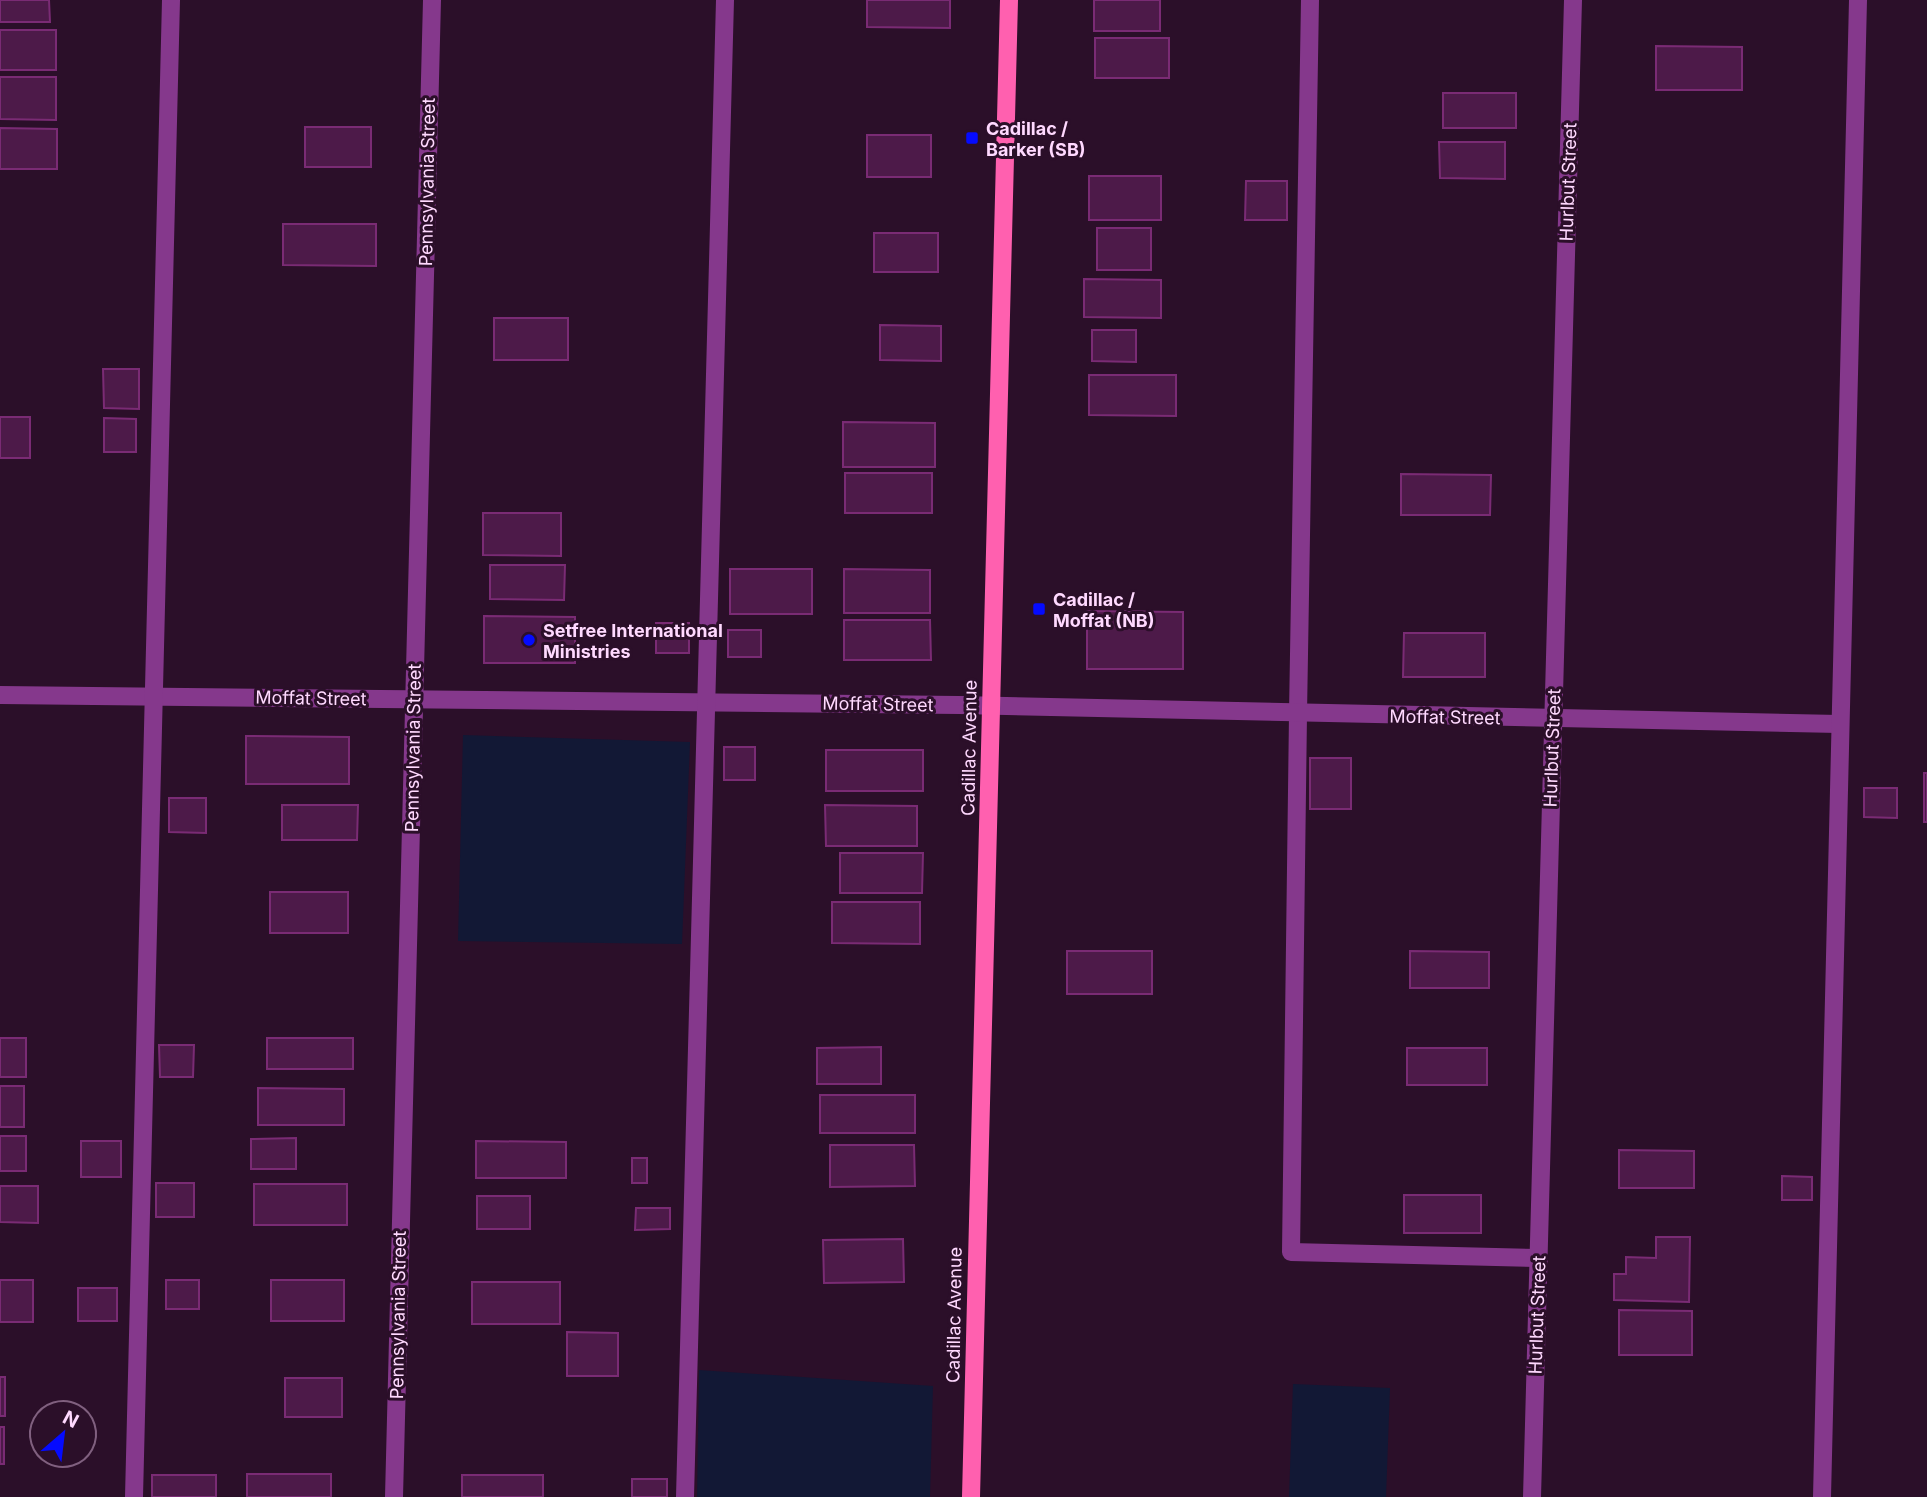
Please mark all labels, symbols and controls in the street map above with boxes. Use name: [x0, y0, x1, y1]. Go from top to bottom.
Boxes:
street label: Pennsylvania Street: [415, 98, 439, 266]
place label: Cadillac / Barker (SB): [986, 118, 1086, 160]
street label: Hurlbut Street: [1555, 122, 1581, 242]
marker: Cadillac / Barker (SB): [964, 130, 980, 146]
place label: Cadillac / Moffat (NB): [1053, 589, 1155, 631]
marker: Cadillac / Moffat (NB): [1031, 601, 1047, 617]
place label: Setfree International Ministries: [543, 620, 723, 662]
marker: Setfree International Ministries: [521, 632, 537, 648]
street label: Pennsylvania Street: [401, 664, 425, 832]
street label: Cadillac Avenue: [957, 680, 981, 816]
street label: Moffat Street: [255, 687, 367, 709]
street label: Hurlbut Street: [1539, 688, 1565, 808]
street label: Moffat Street: [822, 693, 934, 715]
street label: Moffat Street: [1389, 706, 1501, 728]
street label: Pennsylvania Street: [386, 1231, 410, 1399]
street label: Cadillac Avenue: [942, 1247, 966, 1383]
street label: Hurlbut Street: [1524, 1255, 1550, 1375]
north arrow: [28, 1399, 98, 1469]
text: N: [59, 1406, 83, 1433]

